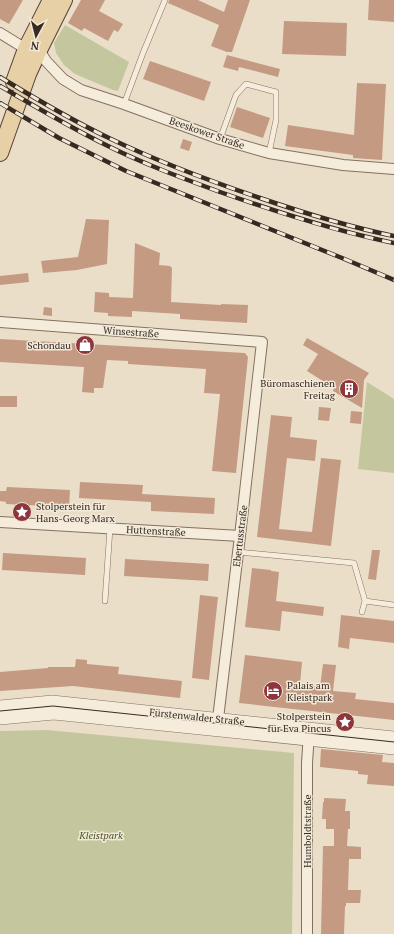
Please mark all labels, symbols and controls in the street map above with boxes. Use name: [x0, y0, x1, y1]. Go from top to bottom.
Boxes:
north arrow: [16, 16, 56, 56]
text: N: [29, 38, 40, 53]
street label: Beeskower Straße: [168, 114, 246, 152]
street label: Winsestraße: [103, 324, 159, 340]
shop icon: Schondau: [74, 334, 96, 356]
place label: Schondau: [27, 339, 71, 352]
place label: Büromaschienen Freitag: [260, 377, 336, 402]
building icon: Büromaschienen Freitag: [338, 378, 360, 400]
place label: Stolperstein für Hans-Georg Marx: [36, 500, 115, 525]
place icon: Stolperstein für Hans-Georg Marx: [11, 501, 33, 523]
street label: Ebertusstraße: [230, 504, 250, 568]
street label: Huttenstraße: [126, 523, 186, 539]
place label: Palais am Kleistpark: [287, 679, 333, 704]
hotel icon: Palais am Kleistpark: [262, 680, 284, 702]
street label: Fürstenwalder Straße: [149, 706, 245, 728]
place label: Stolperstein für Eva Pincus: [268, 710, 331, 735]
place icon: Stolperstein für Eva Pincus: [334, 711, 356, 733]
street label: Humboldtstraße: [301, 794, 314, 868]
park label: Kleistpark: [78, 829, 123, 842]

